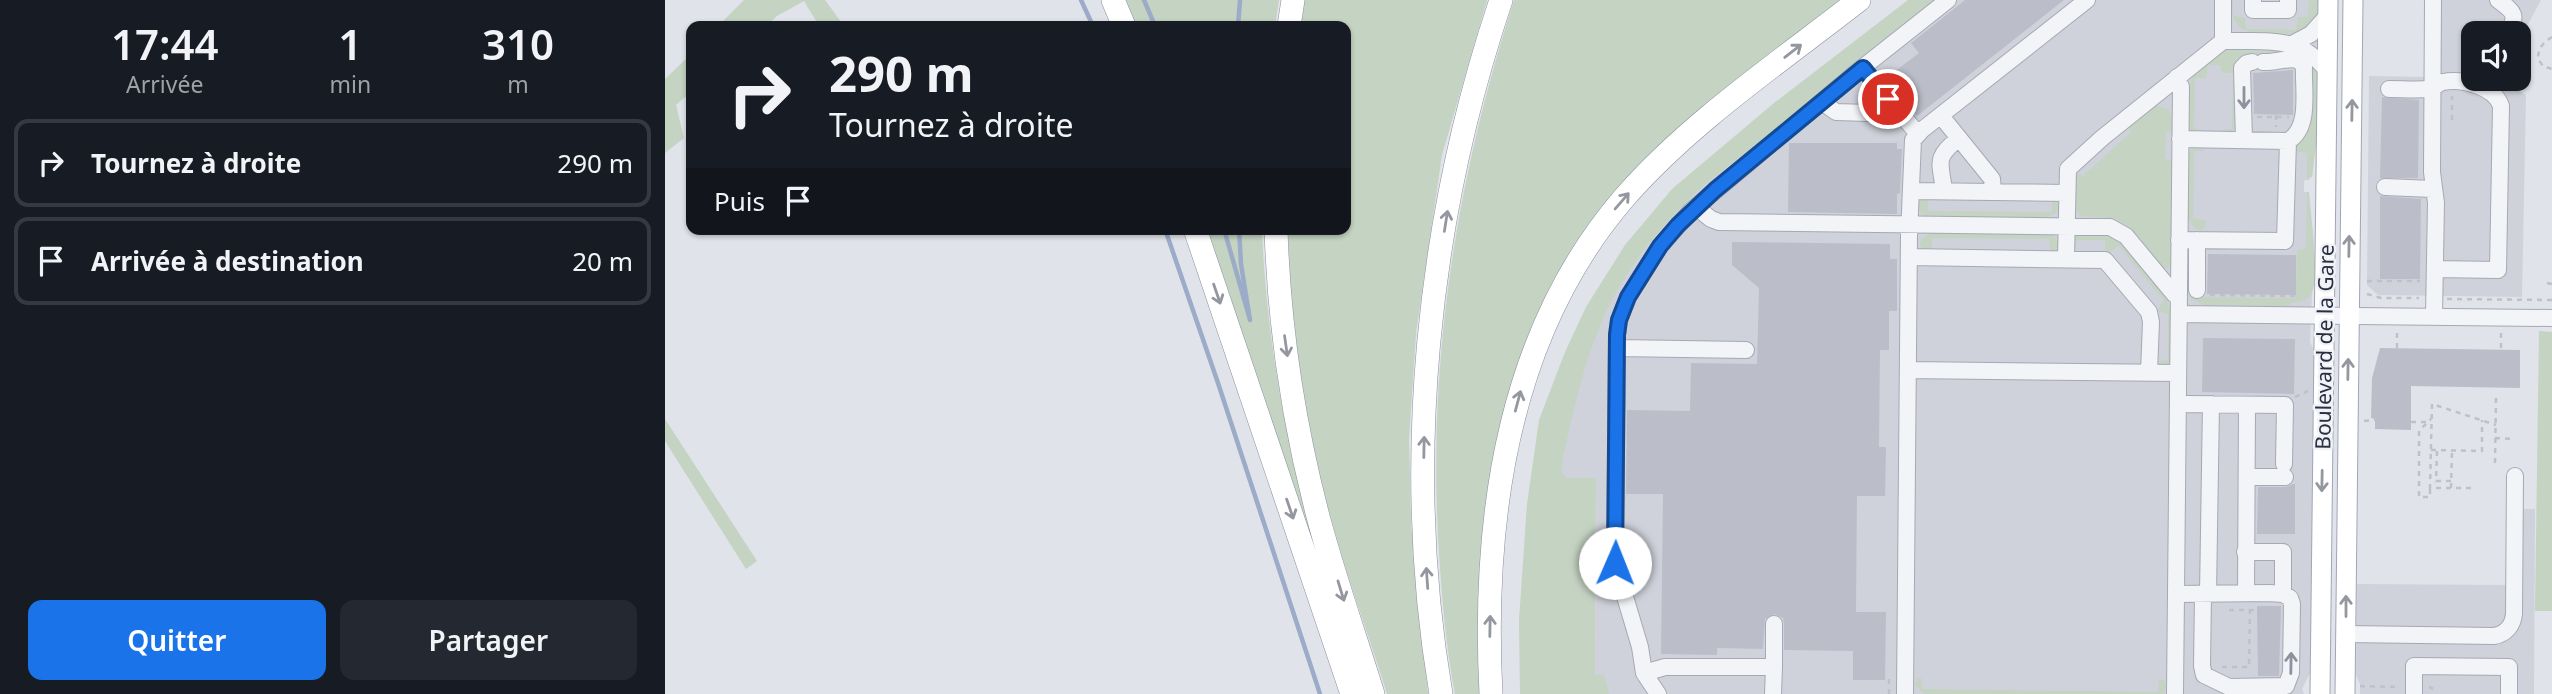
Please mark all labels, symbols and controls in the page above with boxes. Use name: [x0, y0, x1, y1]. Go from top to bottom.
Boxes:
text: 17:44: [111, 15, 219, 72]
text: 1: [338, 15, 362, 72]
text: 310: [482, 15, 554, 72]
map controls: [2461, 21, 2531, 91]
button: sound: [2461, 21, 2531, 91]
text: 290 m: [829, 40, 974, 106]
one-way arrow: [1784, 44, 1802, 59]
icon: right: [714, 49, 805, 140]
text: Arrivée: [126, 68, 203, 100]
text: min: [329, 68, 371, 100]
text: m: [507, 68, 529, 100]
pin: [1858, 69, 1918, 129]
icon: arrive: [1869, 80, 1907, 118]
one-way arrow: [2237, 86, 2251, 109]
one-way arrow: [2345, 99, 2358, 122]
text: Tournez à droite: [829, 103, 1074, 146]
icon: right: [32, 144, 70, 182]
text: Tournez à droite: [91, 145, 301, 181]
text: 290 m: [557, 145, 633, 181]
icon: arrive: [779, 182, 817, 220]
text: Puis: [714, 183, 765, 219]
one-way arrow: [1614, 192, 1630, 210]
one-way arrow: [1440, 210, 1453, 233]
one-way arrow: [2343, 235, 2356, 258]
icon: arrive: [32, 242, 70, 280]
text: Arrivée à destination: [91, 243, 364, 279]
text: 20 m: [572, 243, 633, 279]
street label: Boulevard de la Gare: [2308, 244, 2340, 450]
one-way arrow: [1211, 283, 1224, 305]
one-way arrow: [1279, 334, 1292, 357]
one-way arrow: [2341, 358, 2355, 381]
one-way arrow: [1512, 390, 1525, 412]
one-way arrow: [1418, 436, 1431, 459]
one-way arrow: [2316, 469, 2329, 492]
one-way arrow: [1284, 498, 1297, 520]
position arrow: [1578, 526, 1652, 600]
one-way arrow: [1420, 567, 1433, 589]
one-way arrow: [1336, 580, 1349, 602]
one-way arrow: [2339, 595, 2353, 618]
button: Quitter: [28, 600, 326, 680]
button: Partager: [340, 600, 637, 680]
one-way arrow: [1483, 615, 1497, 638]
one-way arrow: [2284, 652, 2298, 675]

